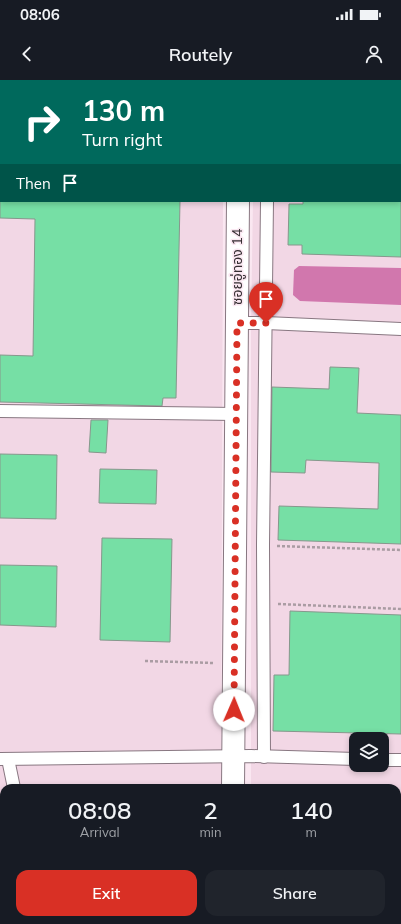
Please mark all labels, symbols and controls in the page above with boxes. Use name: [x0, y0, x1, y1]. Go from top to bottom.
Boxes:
text: 08:06: [20, 5, 60, 24]
icon: back: [16, 43, 38, 65]
text: Routely: [169, 43, 232, 66]
icon: person: [363, 43, 385, 65]
text: 130 m: [82, 93, 165, 128]
icon: right: [16, 96, 68, 148]
text: Turn right: [82, 128, 162, 151]
icon: arrive: [59, 172, 81, 194]
text: Then: [16, 174, 51, 193]
street label: ซอยอู่ทอง 14: [228, 228, 246, 305]
pin: [249, 282, 283, 323]
icon: arrive: [255, 288, 277, 310]
position arrow: [213, 689, 255, 731]
map controls: [349, 732, 389, 772]
button: layers: [349, 732, 389, 772]
text: 08:08: [68, 795, 131, 825]
text: 2: [203, 795, 218, 825]
text: 140: [290, 795, 333, 825]
text: Arrival: [80, 824, 120, 840]
text: min: [199, 824, 222, 840]
text: m: [306, 824, 317, 840]
button: Exit: [16, 870, 197, 916]
button: Share: [205, 870, 385, 916]

